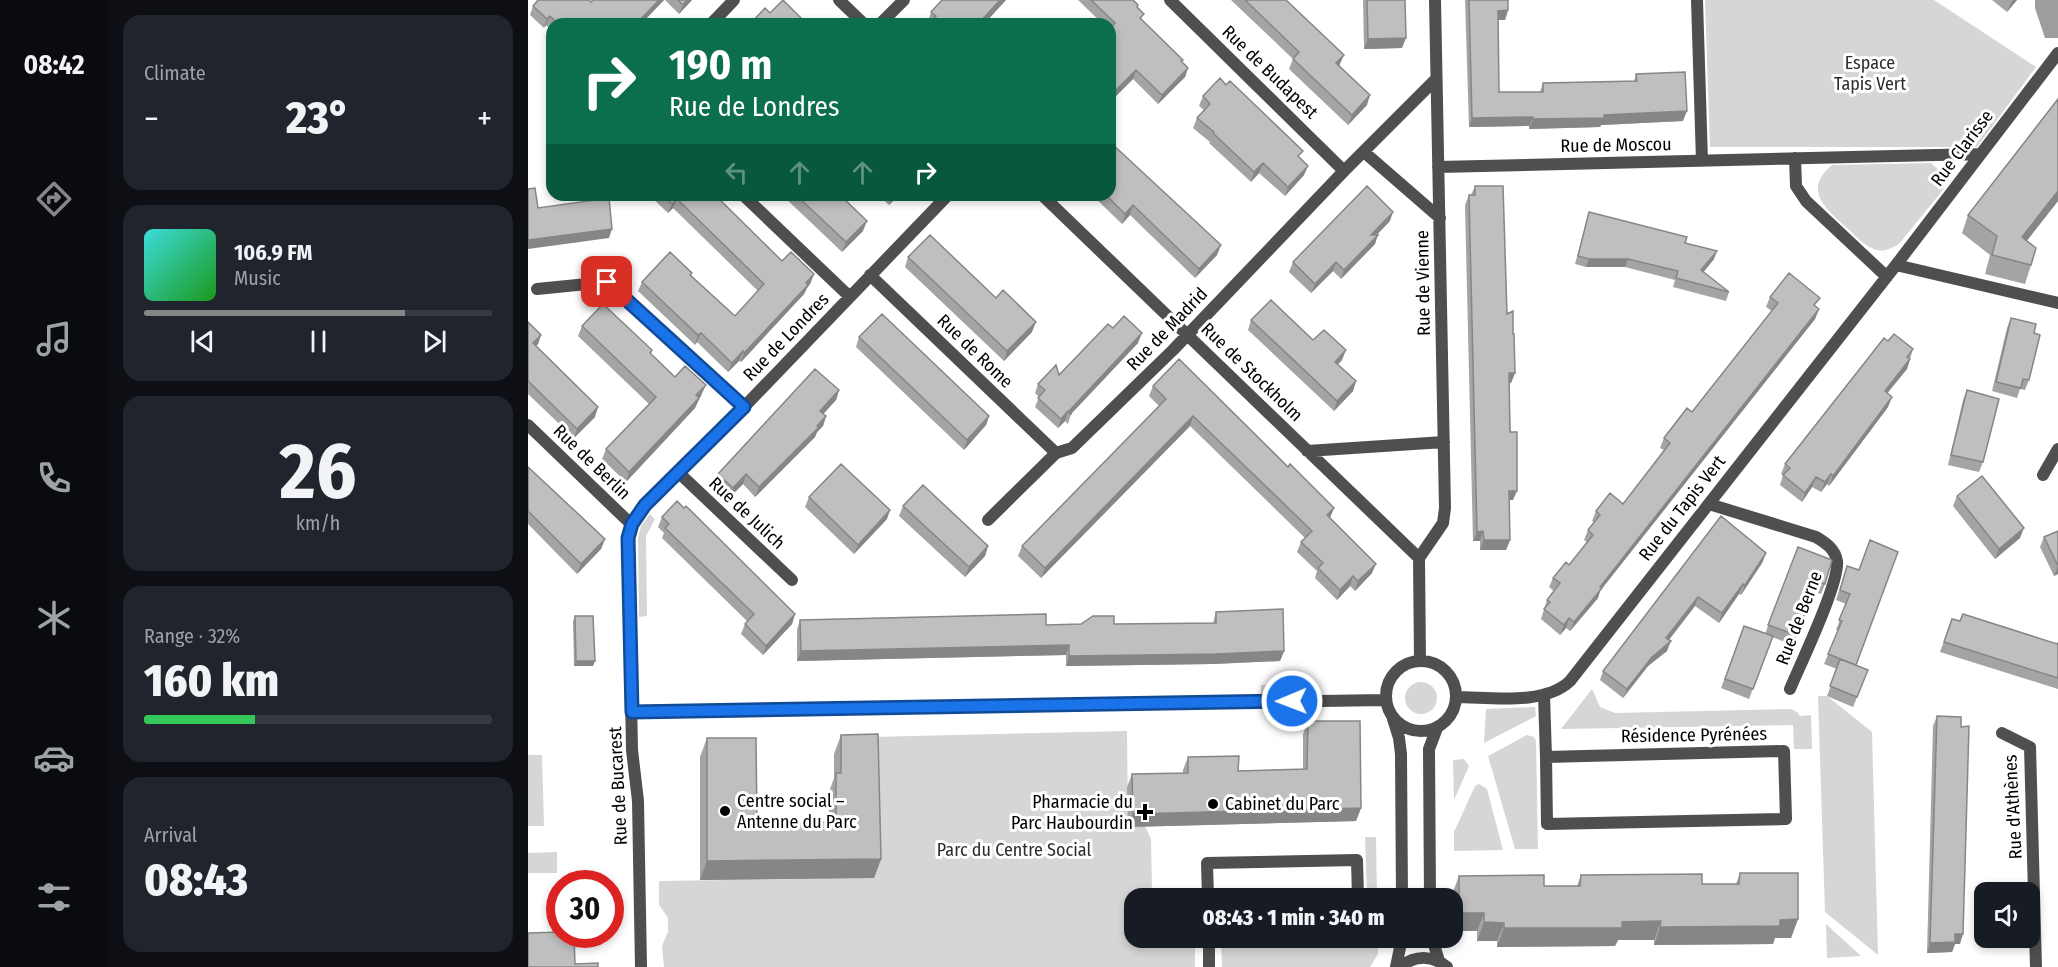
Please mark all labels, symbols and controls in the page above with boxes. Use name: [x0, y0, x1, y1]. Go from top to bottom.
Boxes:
street label: Rue de Budapest: [1217, 21, 1323, 123]
text: 190 m: [669, 40, 772, 90]
icon: right: [570, 42, 648, 120]
text: 08:42: [23, 49, 85, 81]
park label: Espace Tapis Vert: [1834, 52, 1906, 95]
text: Climate: [144, 61, 206, 85]
text: 23°: [286, 91, 350, 145]
text: Rue de Londres: [669, 91, 839, 123]
text: −: [144, 99, 159, 139]
text: +: [477, 99, 492, 139]
street label: Rue Clarisse: [1926, 105, 1998, 190]
street label: Rue de Moscou: [1560, 133, 1672, 157]
icon: left: [720, 156, 753, 189]
icon: ahead: [783, 156, 816, 189]
icon: ahead: [846, 156, 879, 189]
icon: right: [909, 156, 942, 189]
icon: directions: [33, 178, 75, 220]
street label: Rue de Vienne: [1411, 230, 1435, 336]
text: 106.9 FM: [234, 239, 312, 266]
pin: [581, 256, 632, 307]
icon: arrive: [590, 265, 623, 298]
text: Music: [234, 266, 281, 290]
street label: Rue de Madrid: [1122, 283, 1212, 375]
street label: Rue de Londres: [739, 288, 834, 386]
street label: Rue de Rome: [933, 309, 1018, 393]
icon: music: [33, 318, 75, 360]
street label: Rue de Stockholm: [1197, 318, 1307, 426]
icon: previous: [186, 325, 219, 358]
icon: pause: [302, 325, 335, 358]
icon: next: [418, 325, 451, 358]
street label: Rue de Berlin: [549, 420, 635, 504]
text: 26: [280, 425, 356, 519]
street label: Rue du Tapis Vert: [1634, 451, 1730, 565]
icon: phone: [33, 457, 75, 499]
street label: Rue de Julich: [704, 472, 790, 554]
text: km/h: [296, 511, 340, 535]
street label: Rue de Berne: [1771, 568, 1827, 668]
icon: climate: [33, 597, 75, 639]
text: Range · 32%: [144, 624, 240, 648]
text: 160 km: [144, 654, 279, 708]
position arrow: [1260, 669, 1324, 733]
street label: Résidence Pyrénées: [1621, 723, 1768, 747]
street label: Rue de Bucarest: [604, 726, 632, 846]
icon: car: [33, 737, 75, 779]
street label: Rue d'Athènes: [1999, 754, 2027, 860]
place label: Centre social – Antenne du Parc: [737, 790, 857, 833]
place label: Pharmacie du Parc Haubourdin: [1011, 791, 1133, 834]
place label: Cabinet du Parc: [1225, 793, 1340, 815]
marker: Cabinet du Parc: [1206, 797, 1220, 811]
marker: Centre social – Antenne du Parc: [718, 804, 732, 818]
marker: Pharmacie du Parc Haubourdin: [1138, 805, 1152, 819]
text: Arrival: [144, 823, 197, 847]
park label: Parc du Centre Social: [937, 839, 1091, 861]
text: 08:43: [144, 853, 248, 907]
speed limit sign: 30: [546, 870, 624, 948]
icon: filters: [33, 876, 75, 918]
map controls: [1974, 882, 2040, 948]
button: sound: [1974, 882, 2040, 948]
text: 08:43 · 1 min · 340 m: [1203, 904, 1384, 931]

